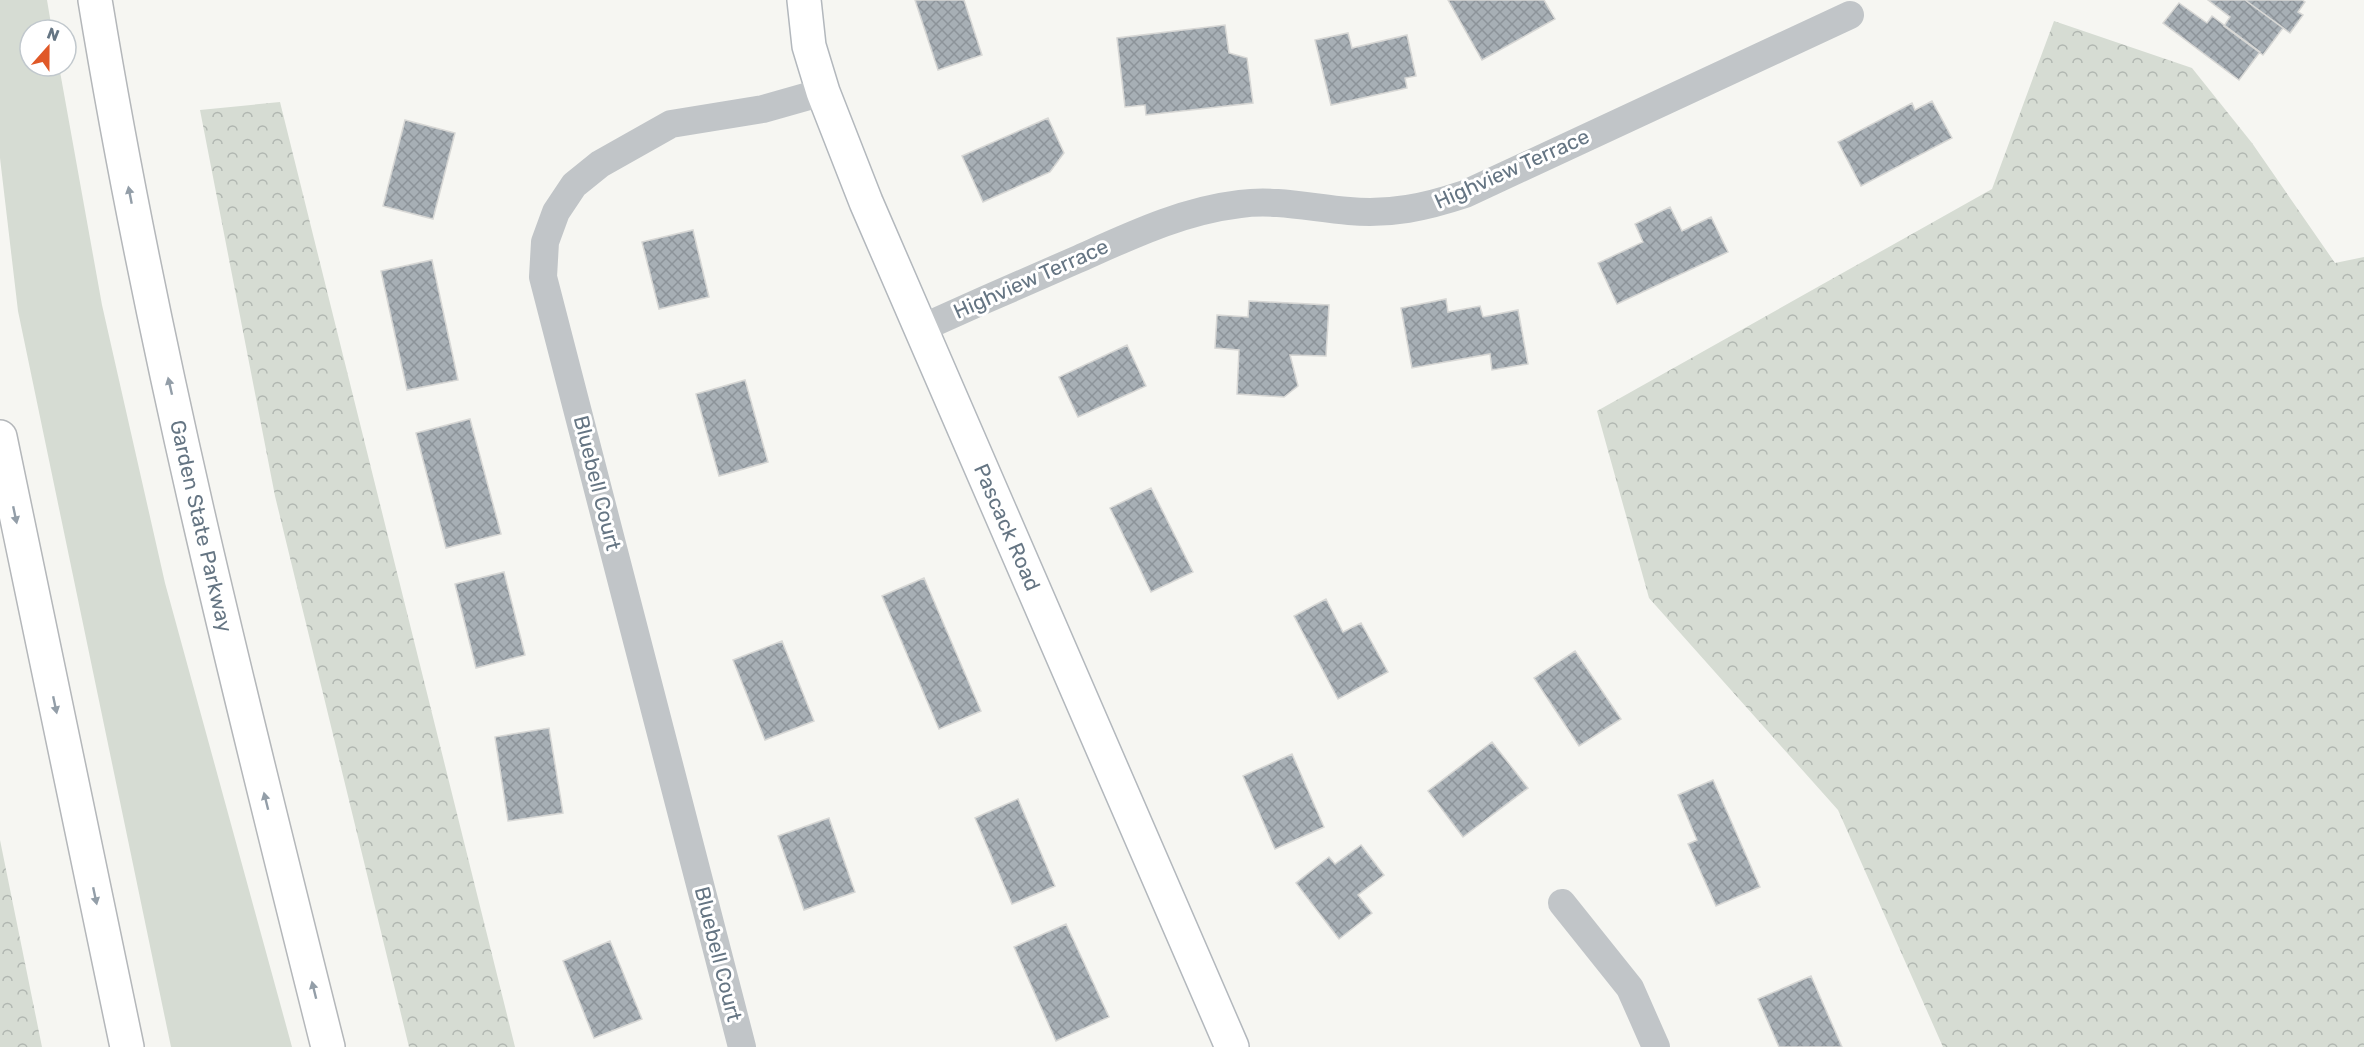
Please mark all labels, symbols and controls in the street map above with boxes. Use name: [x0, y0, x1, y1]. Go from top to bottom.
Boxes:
north arrow: [18, 18, 78, 78]
text: N: [44, 24, 62, 45]
street label: Highview Terrace: [1430, 123, 1593, 214]
one-way arrow: [125, 186, 134, 205]
street label: Highview Terrace: [949, 233, 1112, 324]
one-way arrow: [165, 376, 174, 395]
street label: Bluebell Court: [569, 413, 626, 553]
street label: Garden State Parkway: [165, 418, 238, 635]
street label: Pascack Road: [969, 460, 1046, 594]
one-way arrow: [11, 505, 20, 524]
one-way arrow: [51, 696, 60, 715]
one-way arrow: [261, 792, 271, 810]
street label: Bluebell Court: [690, 884, 747, 1024]
one-way arrow: [91, 887, 100, 906]
one-way arrow: [308, 981, 318, 999]

